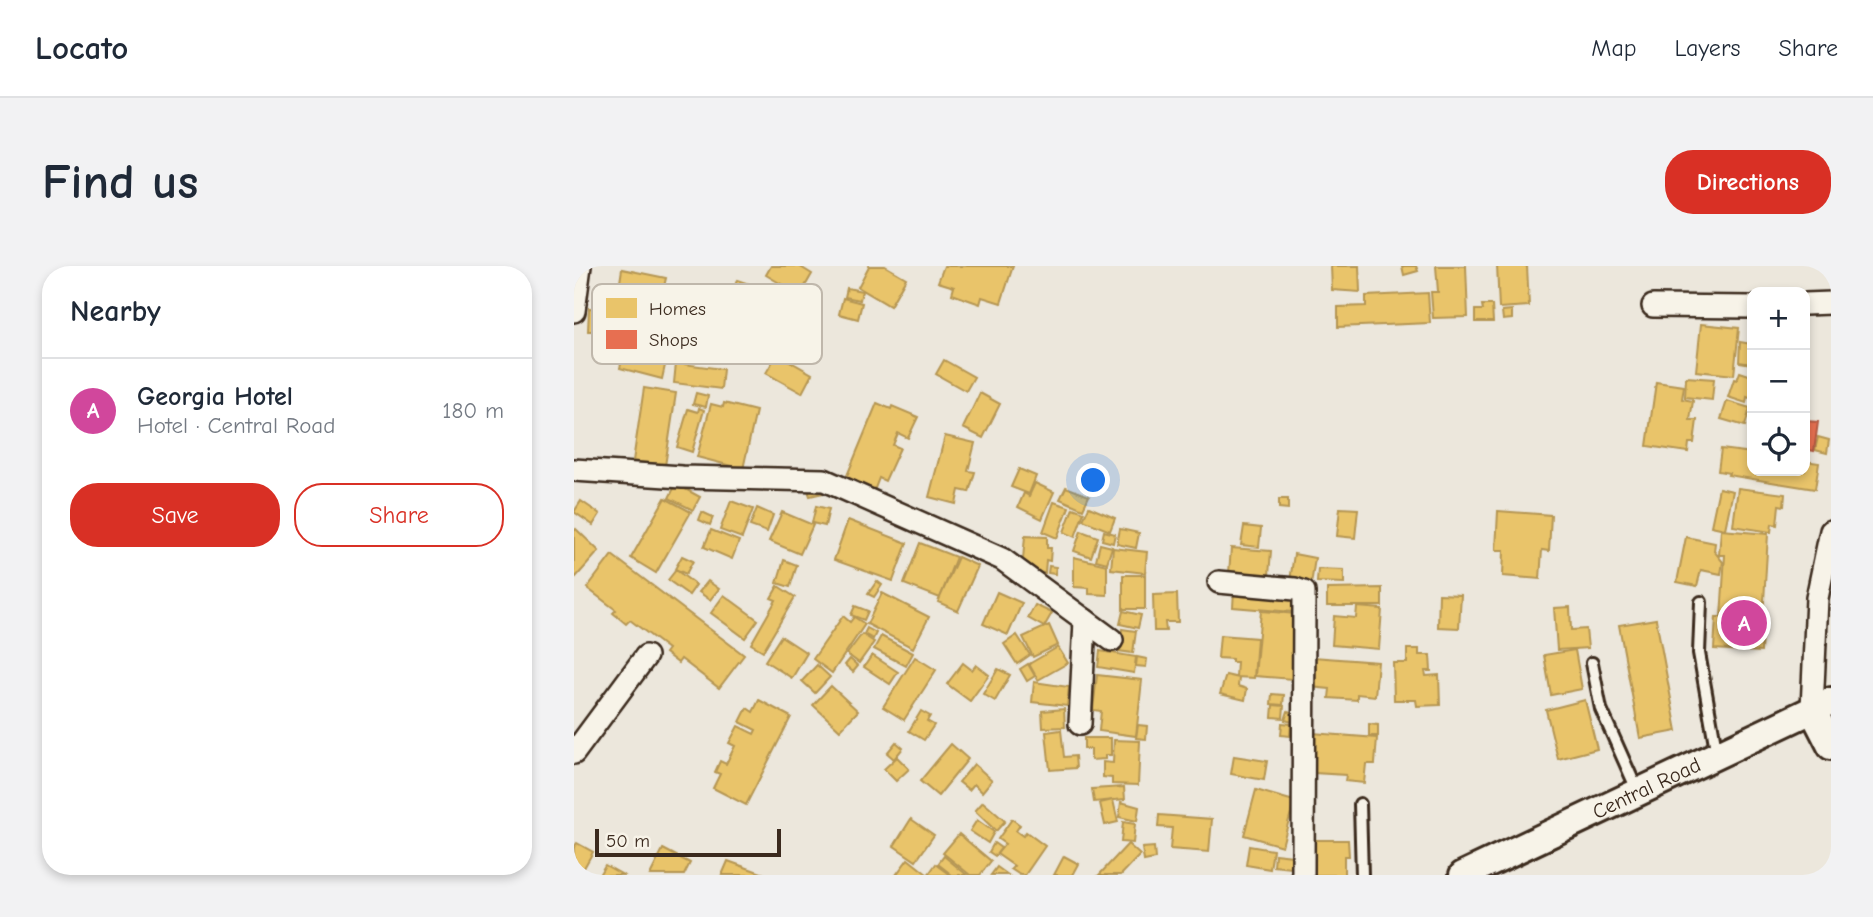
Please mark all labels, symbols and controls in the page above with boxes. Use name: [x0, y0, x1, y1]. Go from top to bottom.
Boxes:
text: Locato: [35, 29, 128, 67]
text: Map: [1591, 34, 1637, 62]
text: Layers: [1675, 34, 1740, 62]
text: Share: [1778, 34, 1838, 62]
button: Directions: [1665, 150, 1831, 214]
text: Find us: [42, 154, 198, 210]
legend: [592, 284, 822, 364]
map controls: [1747, 287, 1810, 476]
button: +: [1747, 287, 1810, 350]
text: Nearby: [70, 294, 161, 329]
text: Homes: [649, 298, 706, 320]
text: Shops: [649, 329, 698, 351]
button: −: [1747, 350, 1810, 413]
text: Georgia Hotel: [137, 382, 293, 412]
text: A: [87, 397, 99, 424]
text: 180 m: [442, 397, 504, 424]
text: Hotel · Central Road: [137, 412, 335, 439]
button: locate: [1747, 413, 1810, 476]
your location: [1076, 463, 1110, 497]
button: Save: [70, 483, 280, 547]
button: Share: [294, 483, 504, 547]
pin: A: [1721, 597, 1767, 649]
street label: Central Road: [1589, 752, 1704, 824]
scale bar: [595, 826, 780, 858]
text: 50 m: [606, 830, 650, 852]

